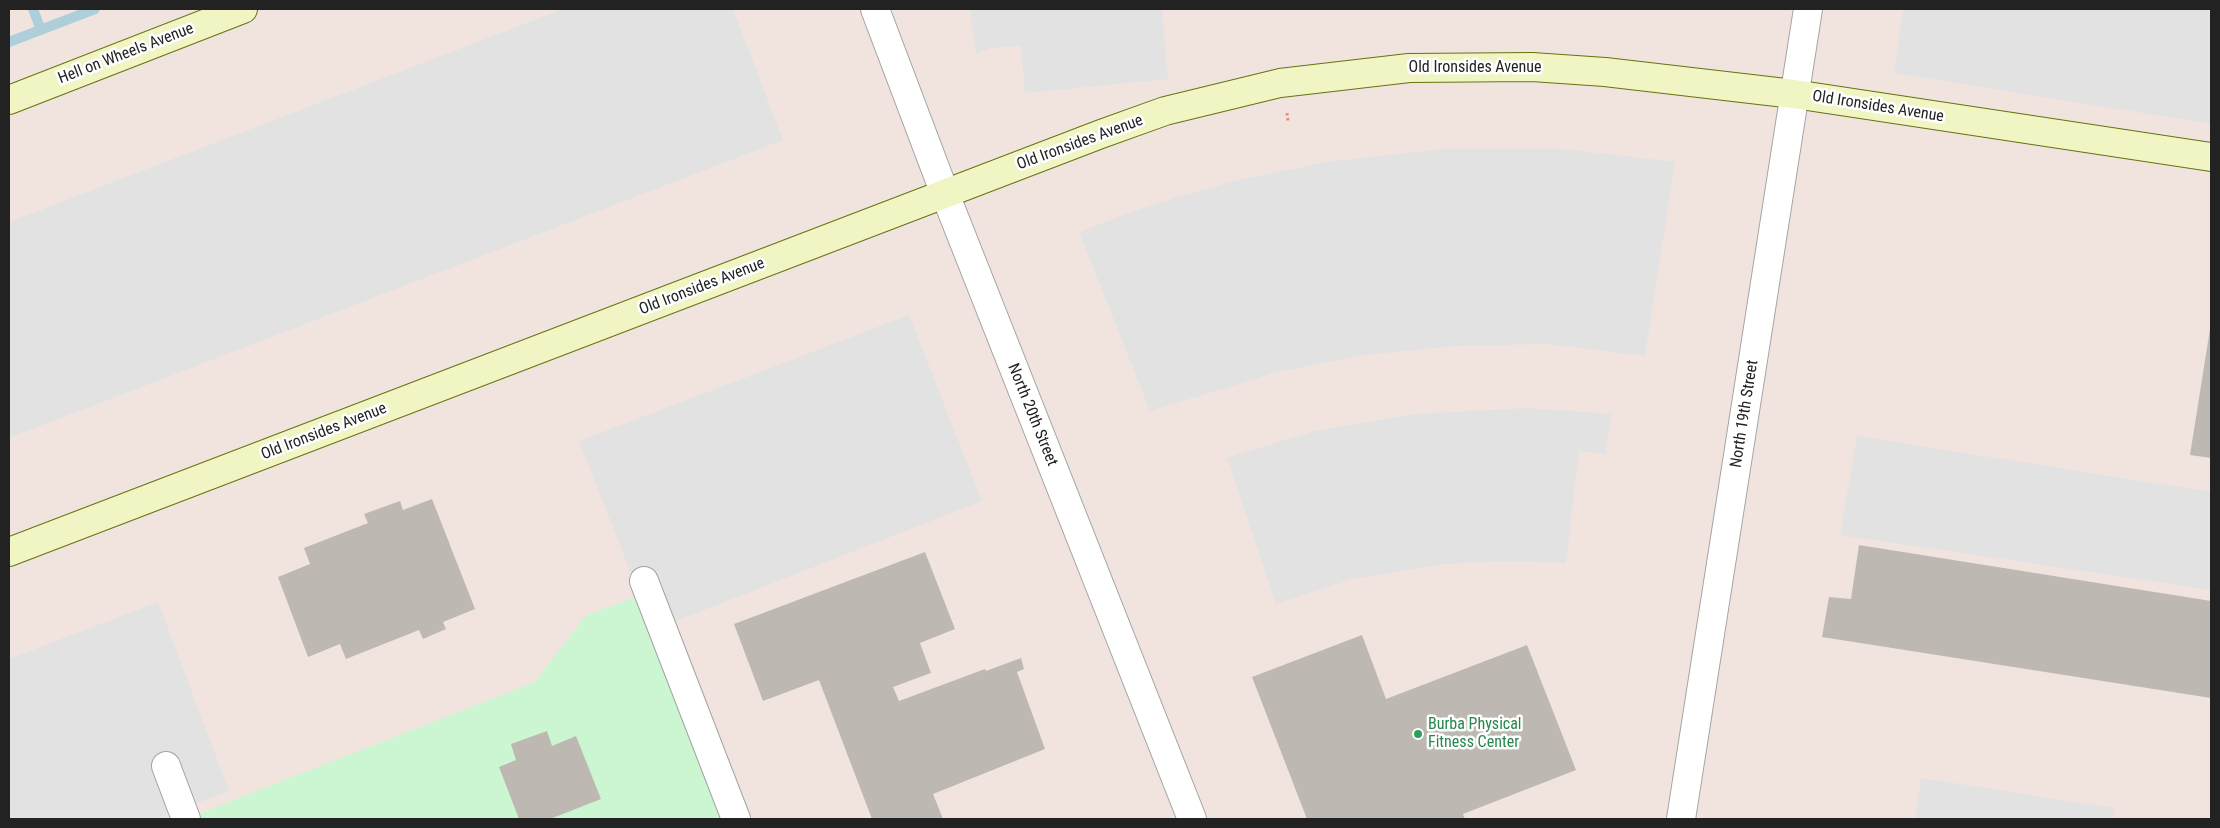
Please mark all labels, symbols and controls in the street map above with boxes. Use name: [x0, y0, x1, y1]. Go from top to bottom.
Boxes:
street label: Hell on Wheels Avenue: [56, 19, 196, 89]
street label: Old Ironsides Avenue: [1409, 58, 1541, 78]
street label: Old Ironsides Avenue: [1811, 87, 1945, 127]
street label: Old Ironsides Avenue: [1014, 111, 1146, 175]
street label: Old Ironsides Avenue: [637, 254, 767, 320]
street label: North 19th Street: [1727, 359, 1763, 469]
street label: North 20th Street: [1003, 361, 1061, 469]
street label: Old Ironsides Avenue: [259, 399, 389, 465]
place label: Burba Physical Fitness Center: [1428, 715, 1522, 753]
marker: Burba Physical Fitness Center: [1412, 728, 1424, 740]

